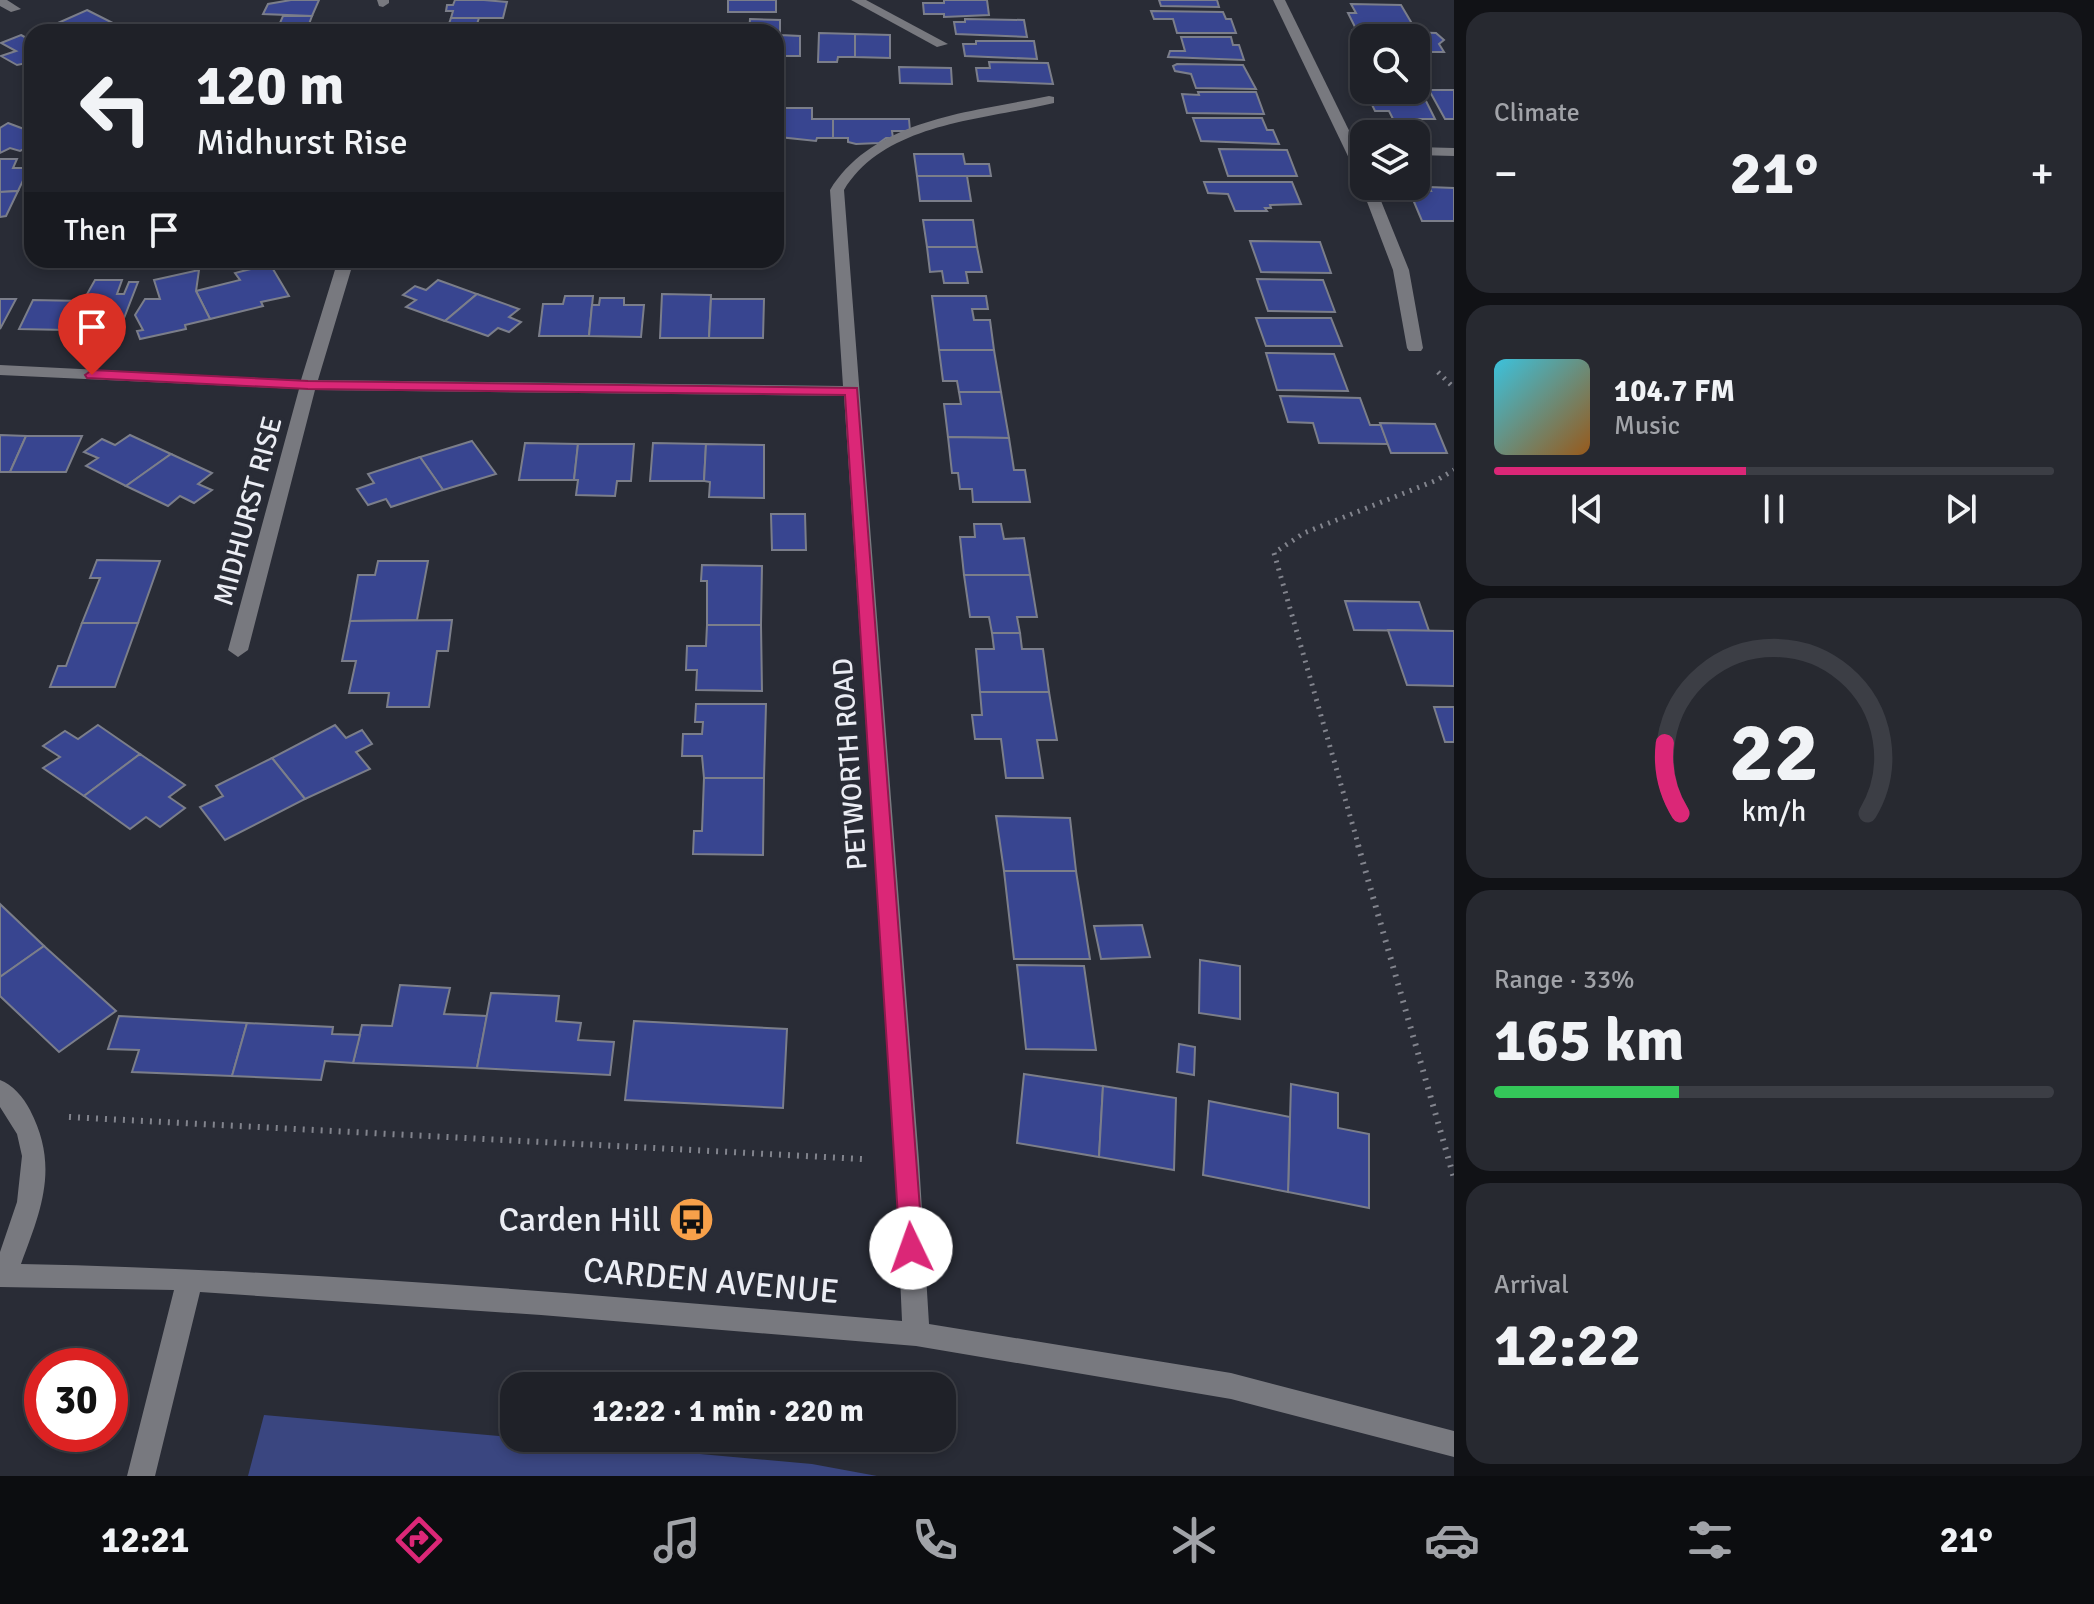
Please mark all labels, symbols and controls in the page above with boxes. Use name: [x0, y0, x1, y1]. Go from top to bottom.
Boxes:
map controls: [1350, 24, 1430, 200]
button: search: [1350, 24, 1430, 104]
text: 120 m: [196, 51, 344, 120]
icon: left: [64, 56, 168, 160]
text: Climate: [1494, 97, 1580, 129]
text: Midhurst Rise: [196, 120, 408, 165]
button: layers: [1350, 120, 1430, 200]
text: 21°: [1730, 137, 1818, 211]
text: −: [1494, 147, 1518, 201]
text: +: [2030, 147, 2054, 201]
icon: arrive: [142, 208, 186, 252]
text: Then: [64, 212, 126, 249]
pin: [58, 293, 126, 375]
icon: arrive: [70, 305, 114, 349]
text: 104.7 FM: [1614, 373, 1735, 410]
text: Music: [1614, 410, 1680, 442]
street label: MIDHURST RISE: [206, 413, 290, 609]
icon: previous: [1565, 487, 1609, 531]
icon: pause: [1752, 487, 1796, 531]
icon: next: [1939, 487, 1983, 531]
street label: PETWORTH ROAD: [826, 657, 874, 871]
text: 22: [1729, 702, 1819, 804]
text: km/h: [1742, 794, 1806, 829]
text: Range · 33%: [1494, 964, 1635, 996]
text: 165 km: [1494, 1004, 1684, 1078]
bus stop icon: Carden Hill: [668, 1196, 716, 1244]
place label: Carden Hill: [498, 1199, 661, 1241]
position arrow: [869, 1206, 953, 1290]
street label: CARDEN AVENUE: [581, 1249, 841, 1313]
text: Arrival: [1494, 1269, 1569, 1301]
text: 12:22: [1494, 1309, 1641, 1383]
speed limit sign: 30: [24, 1348, 128, 1452]
text: 12:22 · 1 min · 220 m: [592, 1393, 864, 1430]
icon: directions: [391, 1512, 447, 1568]
icon: music: [649, 1512, 705, 1568]
icon: phone: [907, 1512, 963, 1568]
icon: climate: [1166, 1512, 1222, 1568]
icon: car: [1424, 1512, 1480, 1568]
icon: filters: [1682, 1512, 1738, 1568]
text: 12:21: [101, 1518, 189, 1563]
text: 21°: [1940, 1518, 1993, 1563]

